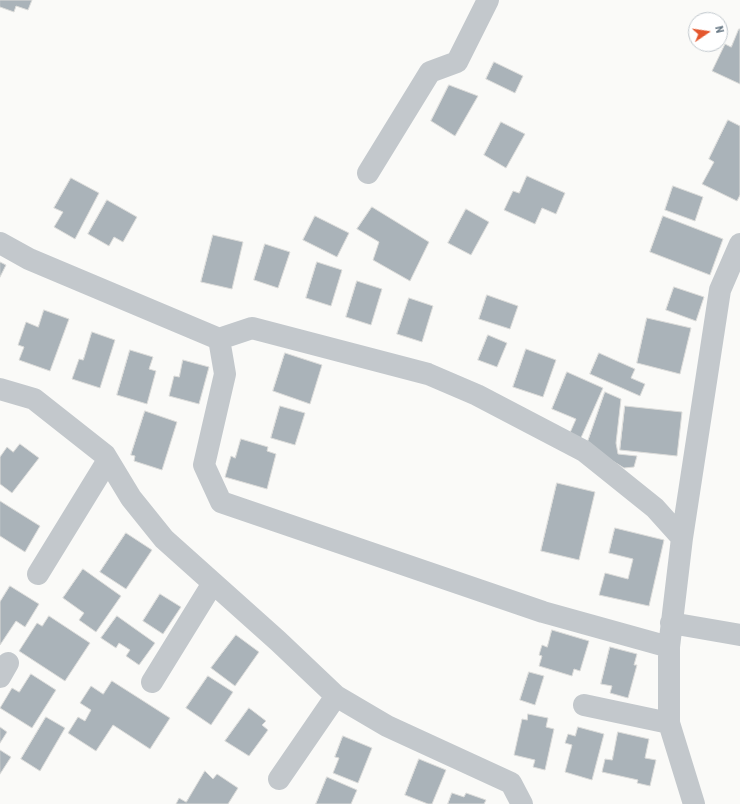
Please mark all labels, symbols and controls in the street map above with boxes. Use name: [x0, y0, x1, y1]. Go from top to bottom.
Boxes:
north arrow: [688, 12, 728, 52]
text: N: [712, 25, 726, 34]

